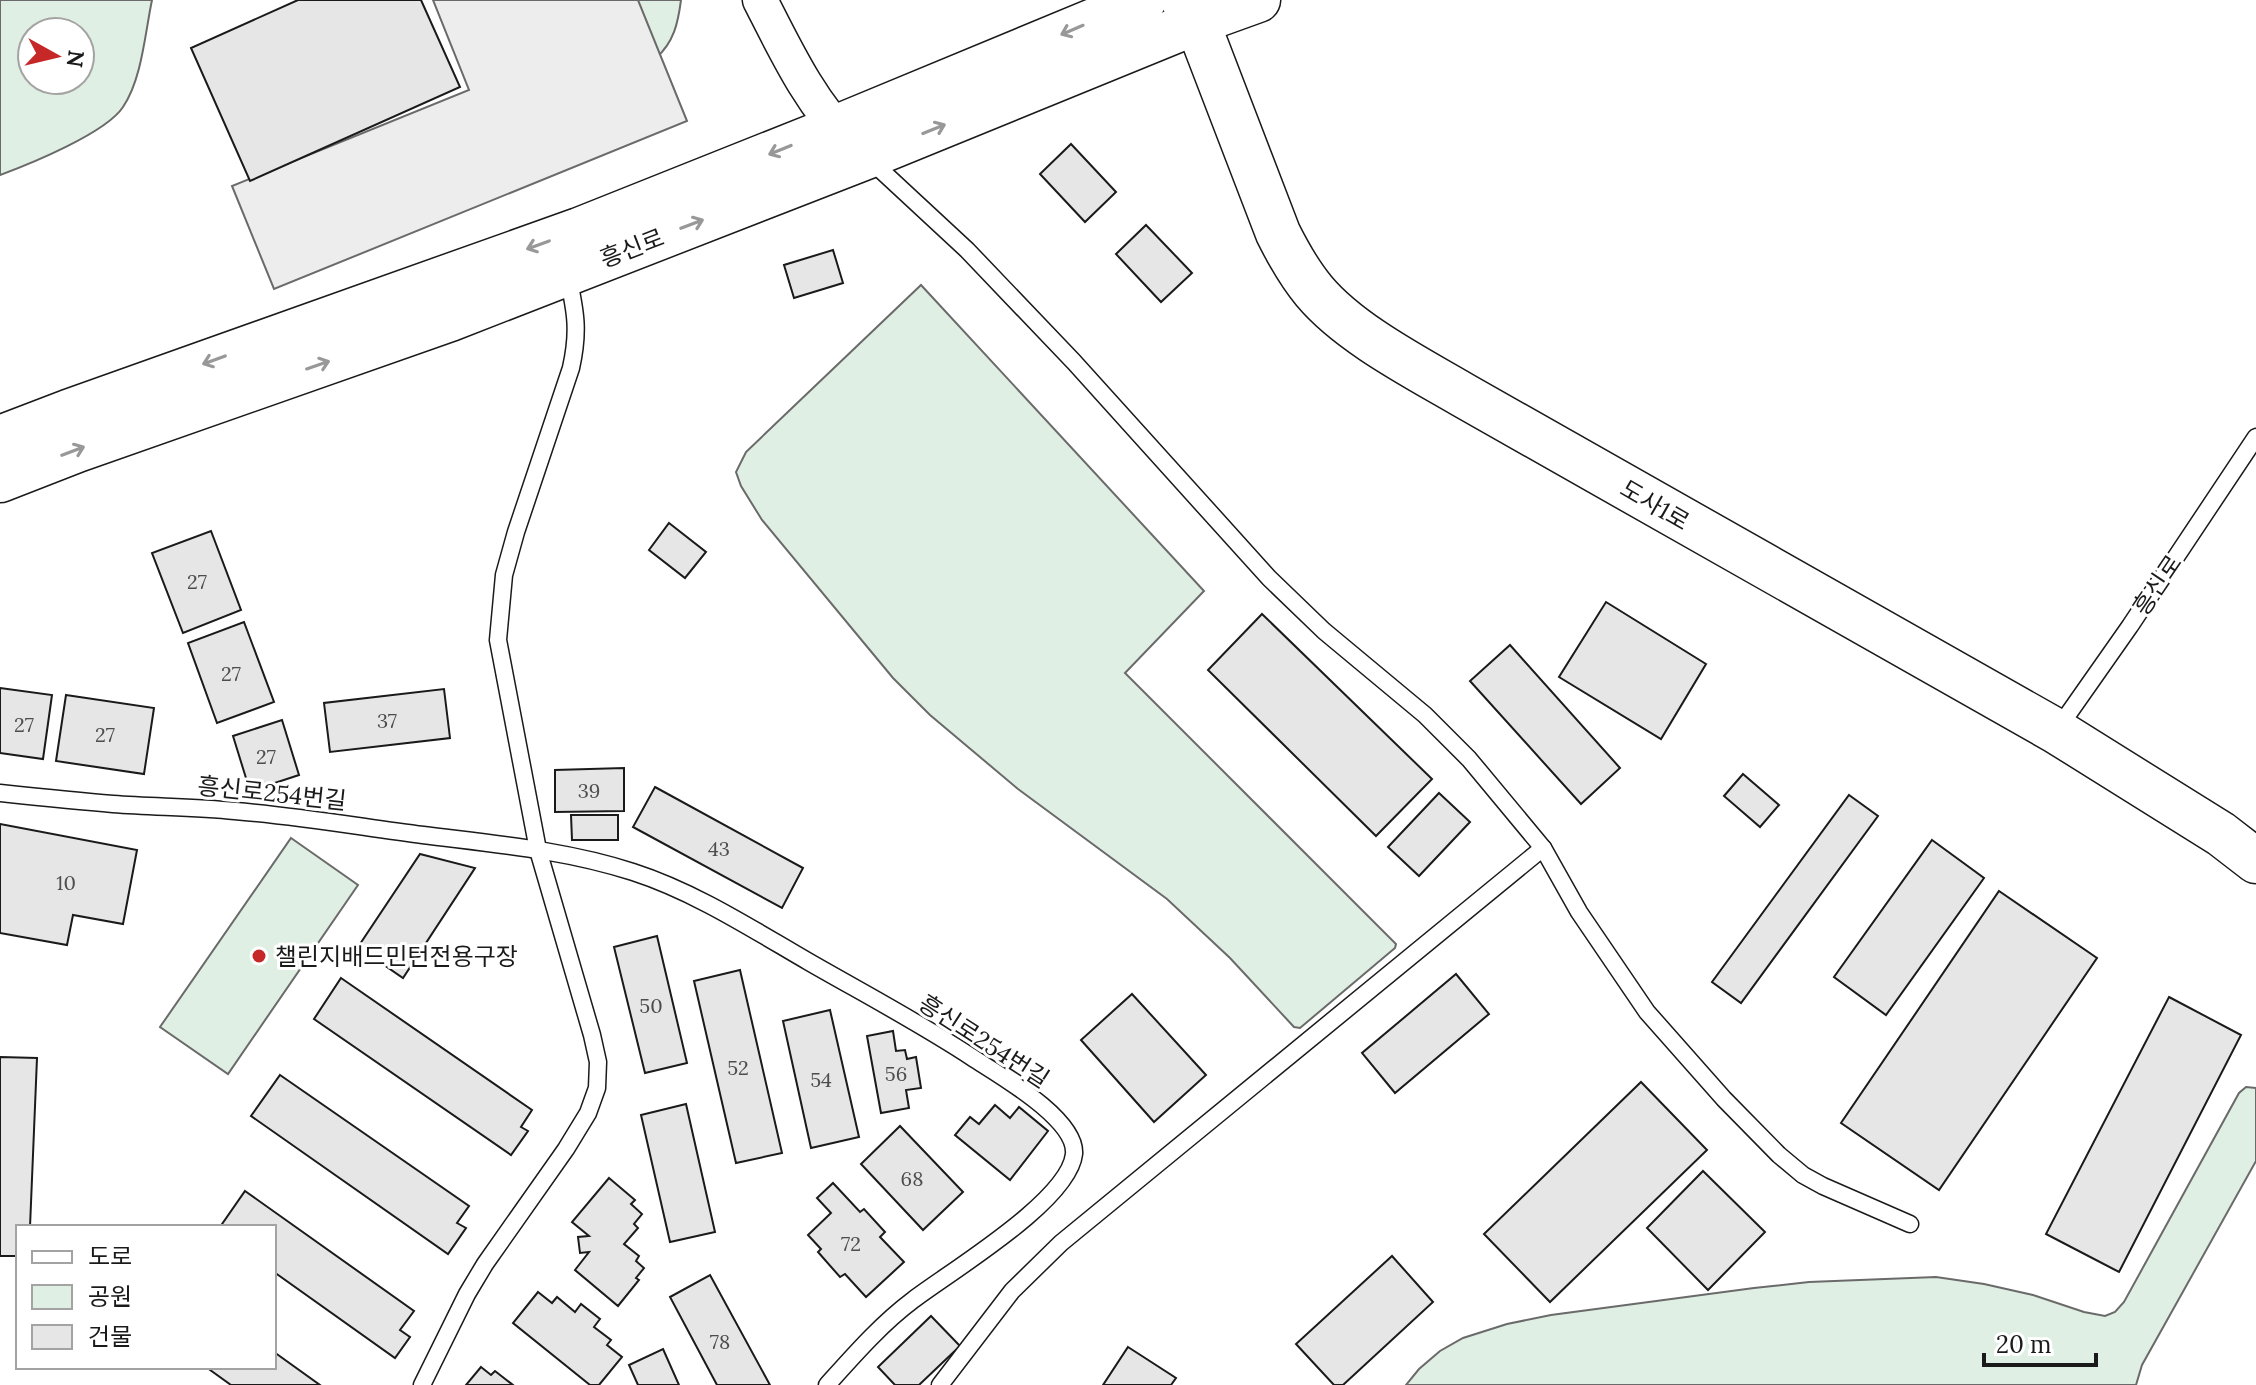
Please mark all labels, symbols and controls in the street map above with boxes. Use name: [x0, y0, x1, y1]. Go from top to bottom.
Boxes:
north arrow: [16, 16, 96, 96]
one-way arrow: [1060, 24, 1085, 38]
text: N: [61, 48, 91, 69]
one-way arrow: [921, 121, 946, 135]
one-way arrow: [768, 144, 793, 159]
one-way arrow: [679, 216, 704, 230]
street label: 흥신로: [596, 222, 668, 274]
one-way arrow: [526, 238, 551, 253]
one-way arrow: [202, 354, 226, 368]
one-way arrow: [305, 357, 330, 371]
one-way arrow: [60, 443, 85, 457]
street label: 도사1로: [1615, 473, 1695, 537]
street label: 흥신로: [2126, 549, 2188, 621]
house number: 27: [187, 569, 207, 594]
house number: 27: [221, 661, 241, 686]
house number: 37: [377, 708, 397, 733]
house number: 27: [14, 712, 34, 737]
house number: 27: [95, 722, 115, 747]
house number: 27: [256, 744, 276, 769]
street label: 흥신로254번길: [196, 770, 348, 816]
house number: 39: [578, 778, 600, 803]
house number: 43: [708, 836, 730, 861]
house number: 10: [56, 870, 76, 895]
place label: 챌린지배드민턴전용구장: [275, 941, 518, 972]
marker: 챌린지배드민턴전용구장: [250, 947, 268, 965]
street label: 흥신로254번길: [913, 987, 1055, 1095]
house number: 50: [639, 993, 663, 1018]
house number: 52: [727, 1055, 749, 1080]
house number: 56: [885, 1061, 907, 1086]
house number: 54: [810, 1067, 832, 1092]
house number: 68: [901, 1166, 923, 1191]
legend: [16, 1225, 276, 1369]
house number: 72: [841, 1231, 861, 1256]
text: 도로: [88, 1241, 132, 1272]
text: 공원: [88, 1281, 132, 1312]
scale bar: [1984, 1317, 2096, 1367]
text: 건물: [88, 1321, 132, 1352]
house number: 78: [710, 1329, 730, 1354]
text: 20 m: [1996, 1329, 2052, 1360]

